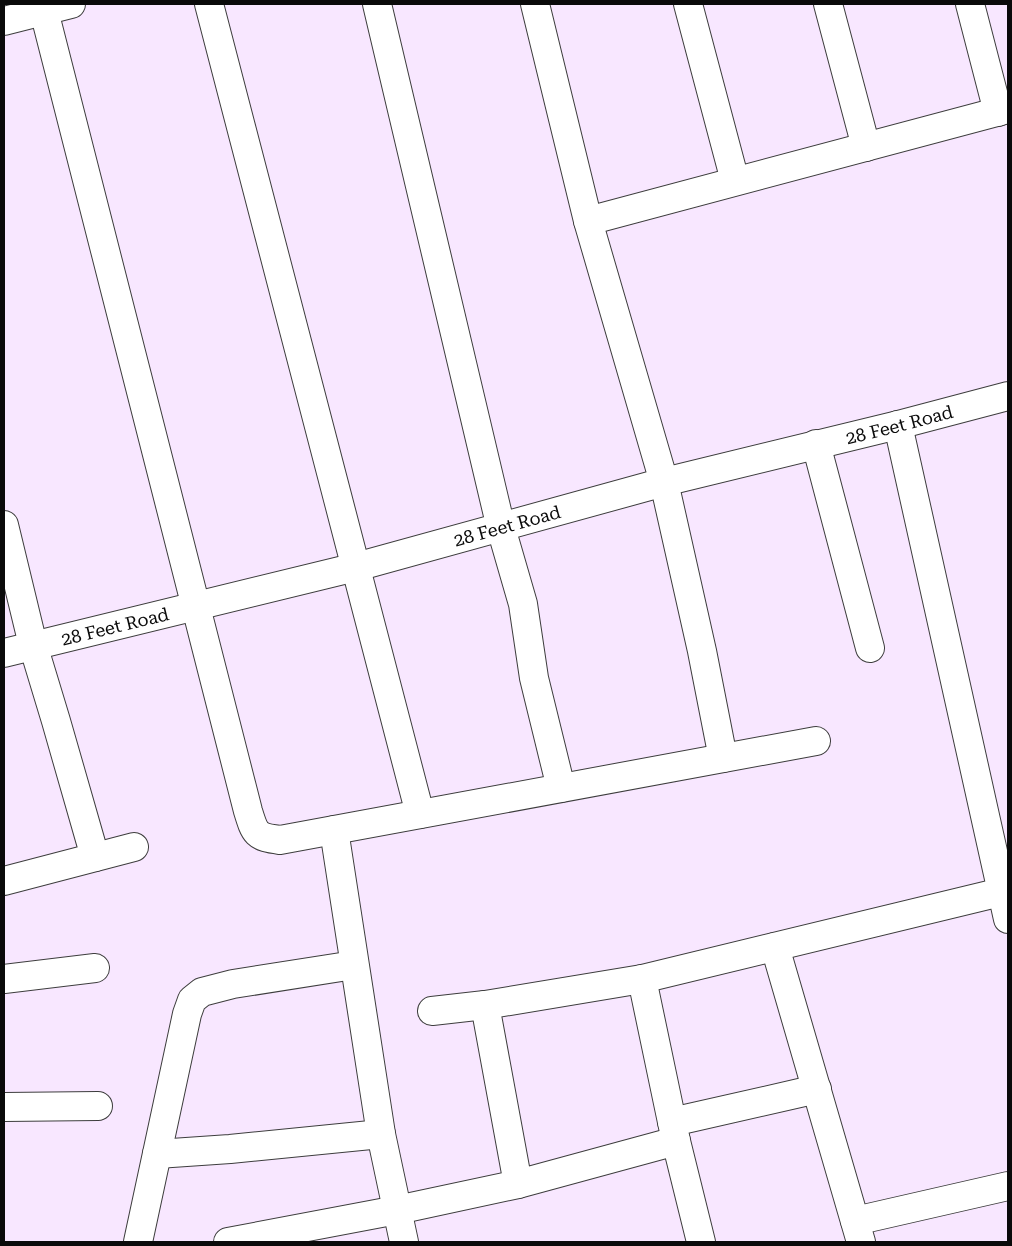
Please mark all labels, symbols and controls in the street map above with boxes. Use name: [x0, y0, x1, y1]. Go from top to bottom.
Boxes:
street label: 28 Feet Road: [843, 400, 956, 448]
street label: 28 Feet Road: [451, 500, 563, 550]
street label: 28 Feet Road: [59, 603, 171, 649]

